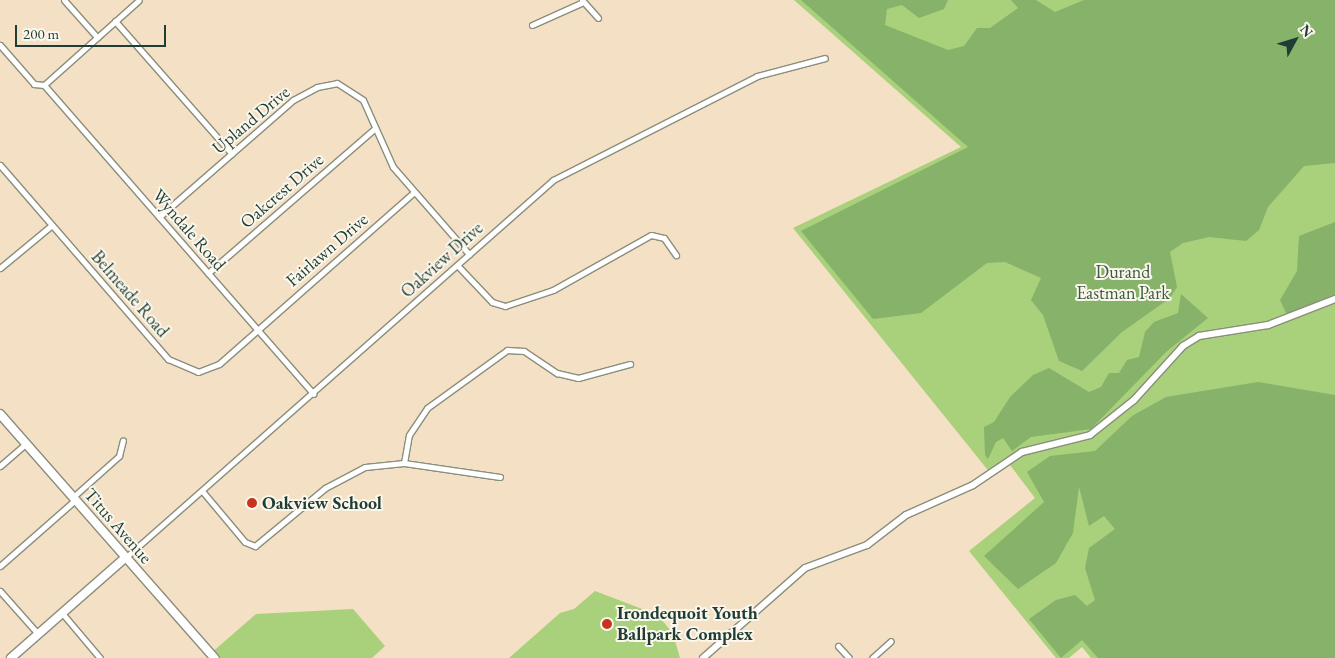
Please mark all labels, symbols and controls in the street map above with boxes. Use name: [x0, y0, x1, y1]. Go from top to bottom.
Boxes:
scale bar: [18, 15, 169, 47]
north arrow: [1270, 15, 1320, 65]
text: N: [1296, 20, 1317, 41]
text: 200 m: [23, 24, 59, 43]
street label: Upland Drive: [208, 81, 294, 159]
street label: Oakcrest Drive: [236, 149, 328, 233]
street label: Wyndale Road: [148, 185, 230, 275]
street label: Fairlawn Drive: [282, 209, 372, 291]
street label: Oakview Drive: [396, 217, 488, 303]
street label: Belmeade Road: [87, 246, 173, 342]
park label: Durand Eastman Park: [1076, 262, 1170, 304]
street label: Titus Avenue: [79, 484, 157, 568]
place label: Oakview School: [262, 492, 382, 514]
marker: Oakview School: [246, 497, 258, 509]
place label: Irondequoit Youth Ballpark Complex: [617, 603, 758, 646]
marker: Irondequoit Youth Ballpark Complex: [601, 618, 613, 630]

